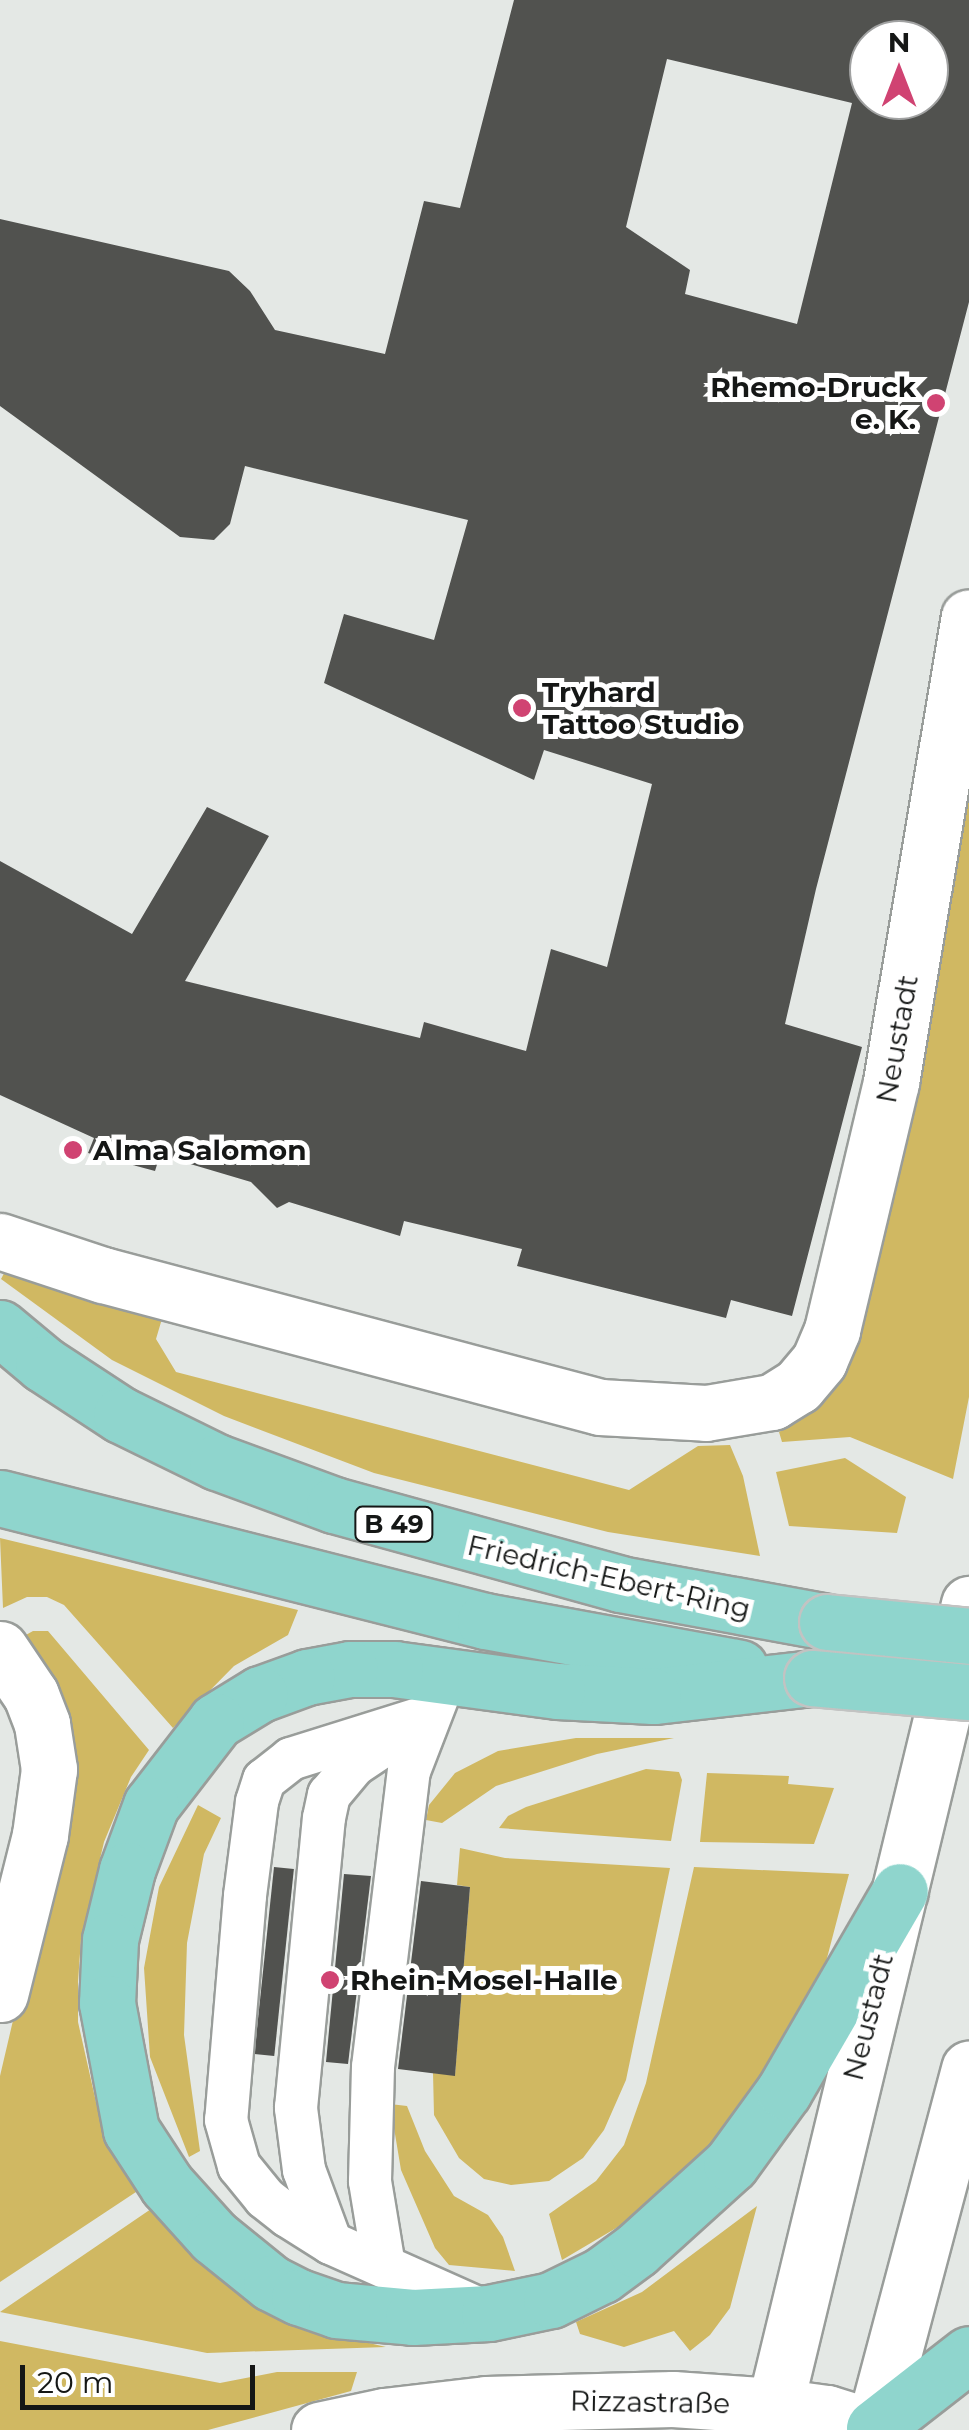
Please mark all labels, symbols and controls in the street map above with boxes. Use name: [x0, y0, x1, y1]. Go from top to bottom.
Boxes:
north arrow: [849, 20, 949, 120]
text: N: [888, 25, 910, 59]
place label: Rhemo-Druck e. K.: [710, 370, 916, 436]
marker: Rhemo-Druck e. K.: [925, 392, 947, 414]
place label: Tryhard Tattoo Studio: [542, 675, 739, 741]
marker: Tryhard Tattoo Studio: [511, 697, 533, 719]
street label: Neustadt: [869, 972, 925, 1106]
place label: Alma Salomon: [93, 1133, 307, 1167]
marker: Alma Salomon: [62, 1139, 84, 1161]
road number: B 49: [354, 1504, 434, 1544]
street label: Friedrich-Ebert-Ring: [464, 1528, 754, 1626]
street label: Neustadt: [836, 1950, 900, 2084]
place label: Rhein-Mosel-Halle: [350, 1963, 618, 1997]
marker: Rhein-Mosel-Halle: [319, 1969, 341, 1991]
scale bar: [25, 2345, 260, 2407]
text: 20 m: [37, 2364, 114, 2401]
street label: Rizzastraße: [570, 2384, 730, 2420]

